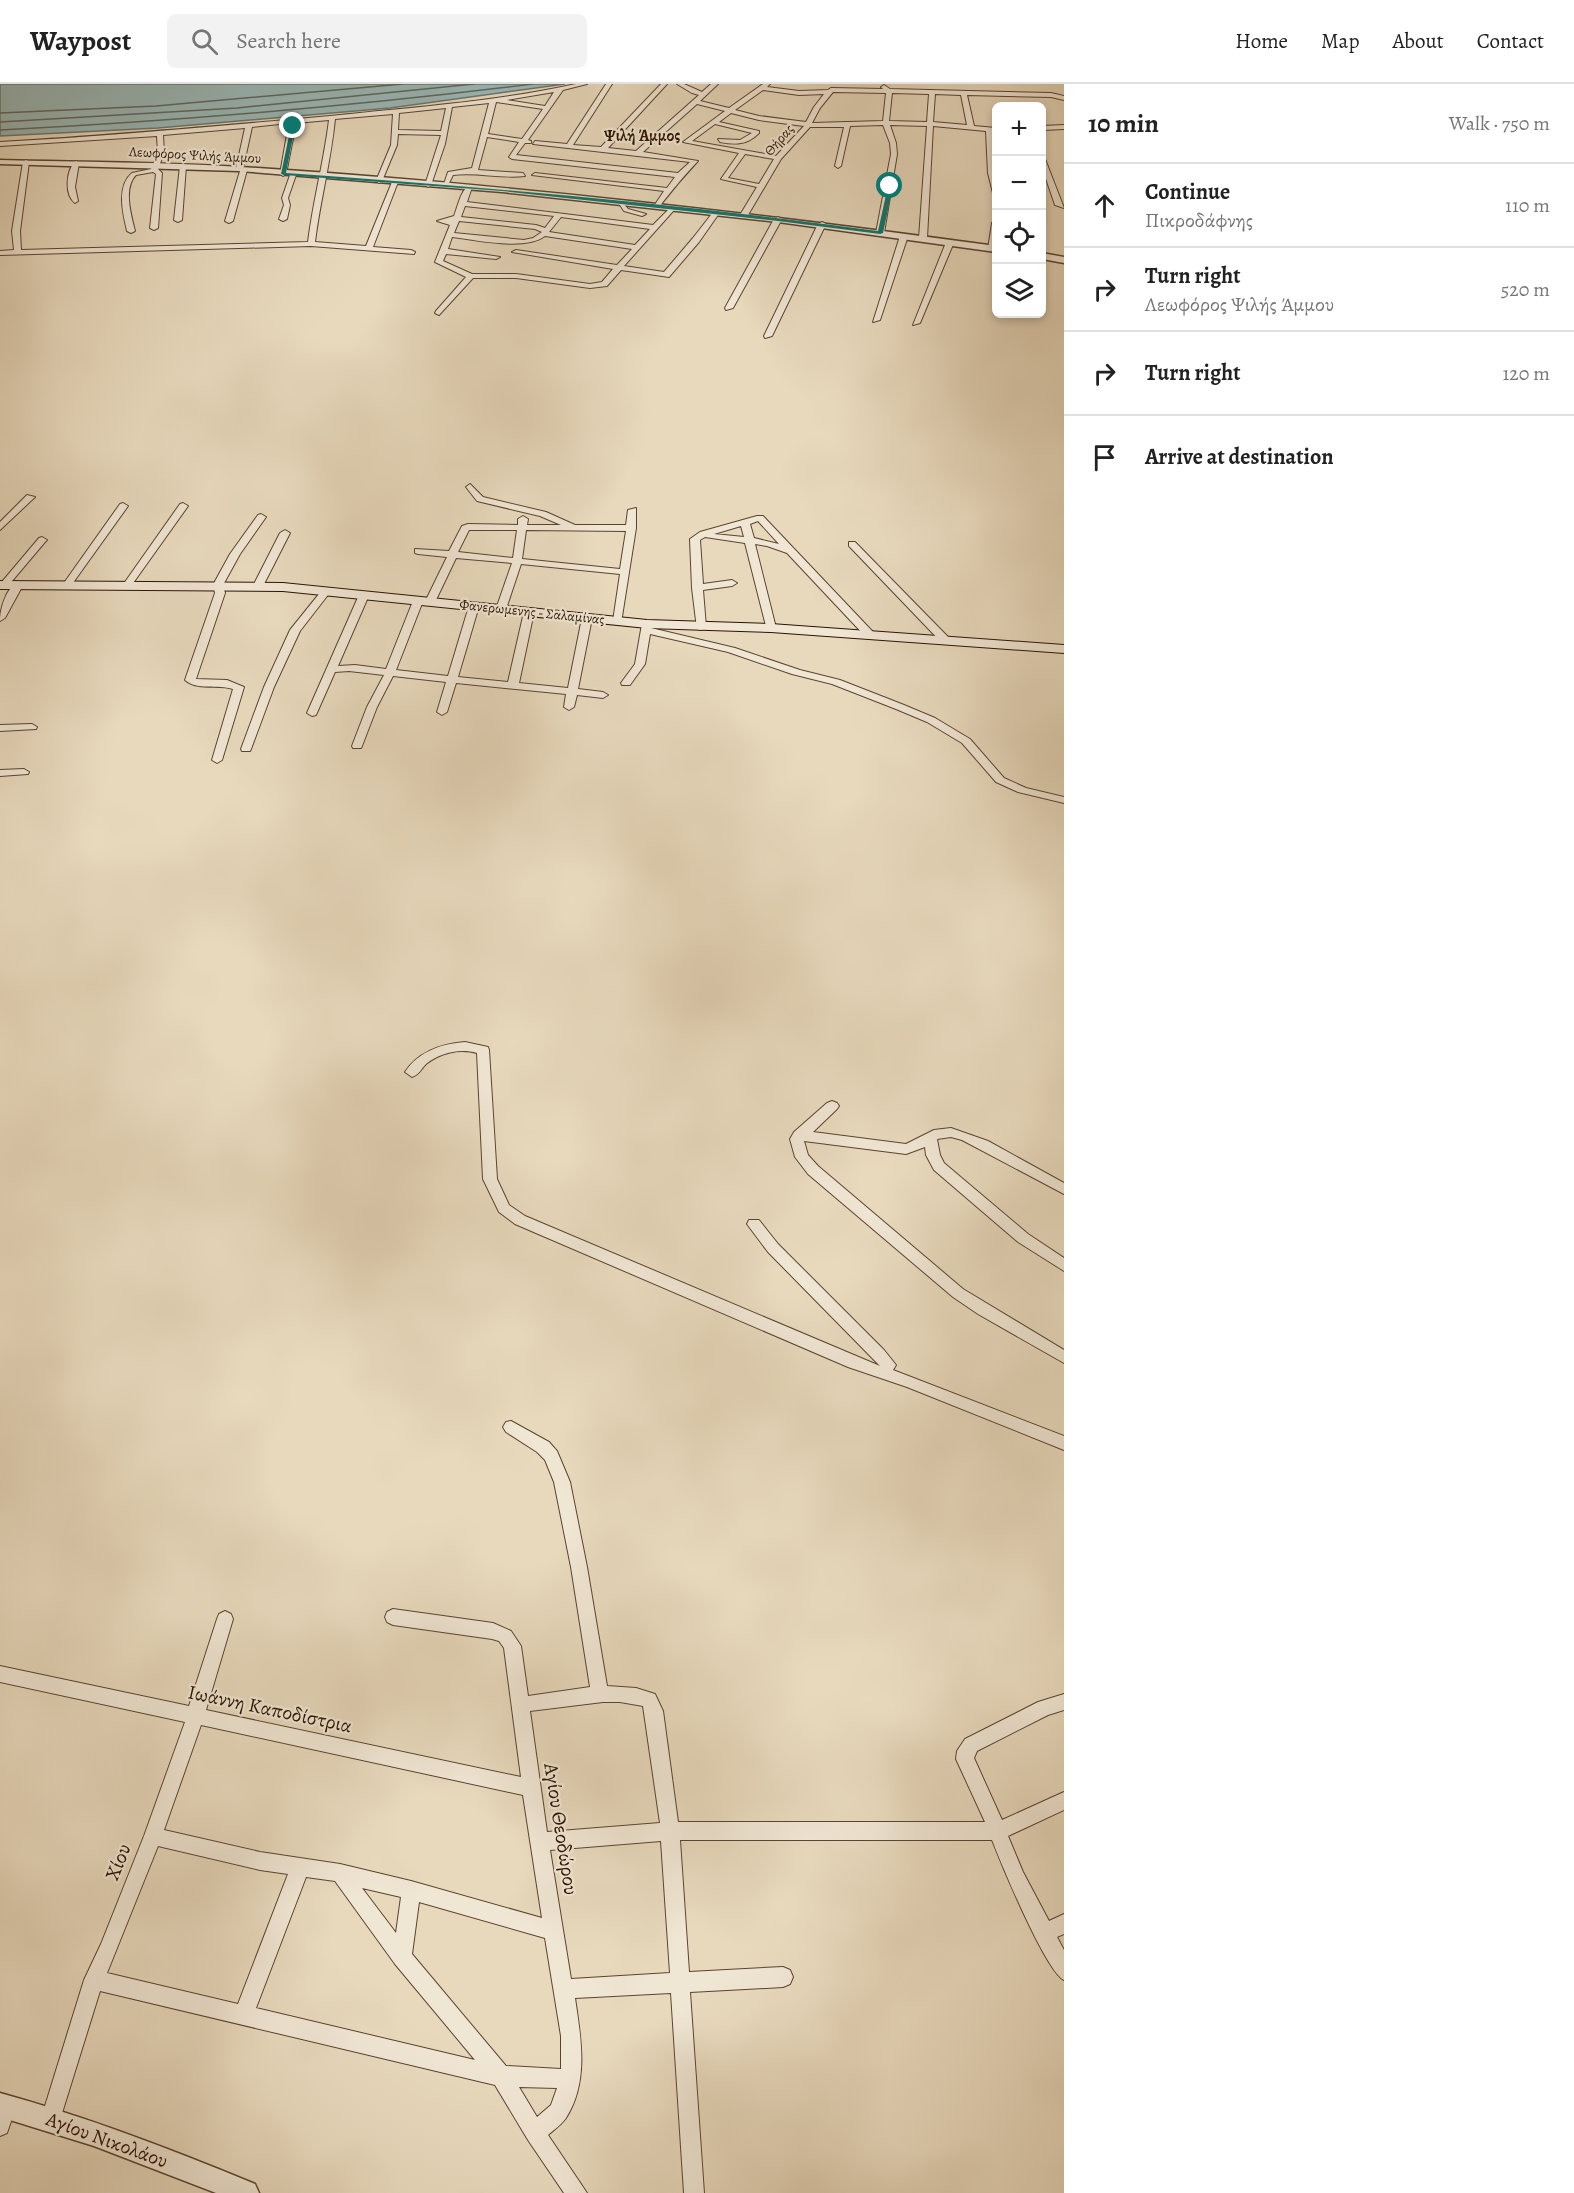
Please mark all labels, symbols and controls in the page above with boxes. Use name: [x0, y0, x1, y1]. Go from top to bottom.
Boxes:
search box: [167, 14, 587, 68]
text: Waypost: [30, 22, 131, 60]
icon: search: [188, 25, 221, 58]
text: Search here: [236, 26, 341, 56]
text: Home: [1235, 27, 1288, 55]
text: Map: [1321, 27, 1359, 55]
text: About: [1392, 27, 1444, 55]
text: Contact: [1477, 27, 1544, 55]
map controls: [992, 102, 1046, 318]
button: +: [992, 102, 1046, 156]
text: 10 min: [1088, 106, 1159, 141]
text: Walk · 750 m: [1449, 110, 1550, 137]
route end: [279, 112, 305, 138]
street label: Θήρας: [760, 120, 798, 160]
district label: Ψιλή Άμμος: [604, 125, 680, 147]
street label: Λεωφόρος Ψιλής Άμμου: [127, 142, 262, 168]
button: −: [992, 156, 1046, 210]
route start: [876, 172, 902, 198]
text: Continue: [1145, 177, 1230, 207]
icon: ahead: [1088, 189, 1121, 222]
text: 110 m: [1505, 192, 1550, 219]
text: Πικροδάφνης: [1145, 207, 1253, 234]
button: locate: [992, 210, 1046, 264]
text: Turn right: [1145, 261, 1241, 291]
button: layers: [992, 264, 1046, 318]
icon: right: [1088, 273, 1121, 306]
text: 520 m: [1501, 276, 1550, 303]
text: Λεωφόρος Ψιλής Άμμου: [1145, 291, 1334, 318]
icon: right: [1088, 357, 1121, 390]
text: Turn right: [1145, 358, 1241, 388]
text: 120 m: [1502, 360, 1550, 387]
icon: arrive: [1088, 441, 1121, 474]
text: Arrive at destination: [1145, 442, 1334, 472]
street label: Φανερωμενης - Σαλαμίνας: [458, 595, 606, 629]
street label: Ιωάννη Καποδίστρια: [186, 1678, 355, 1740]
street label: Αγίου Θεοδώρου: [537, 1760, 585, 1897]
street label: Χίου: [98, 1840, 138, 1884]
street label: Αγίου Νικολάου: [41, 2105, 172, 2175]

